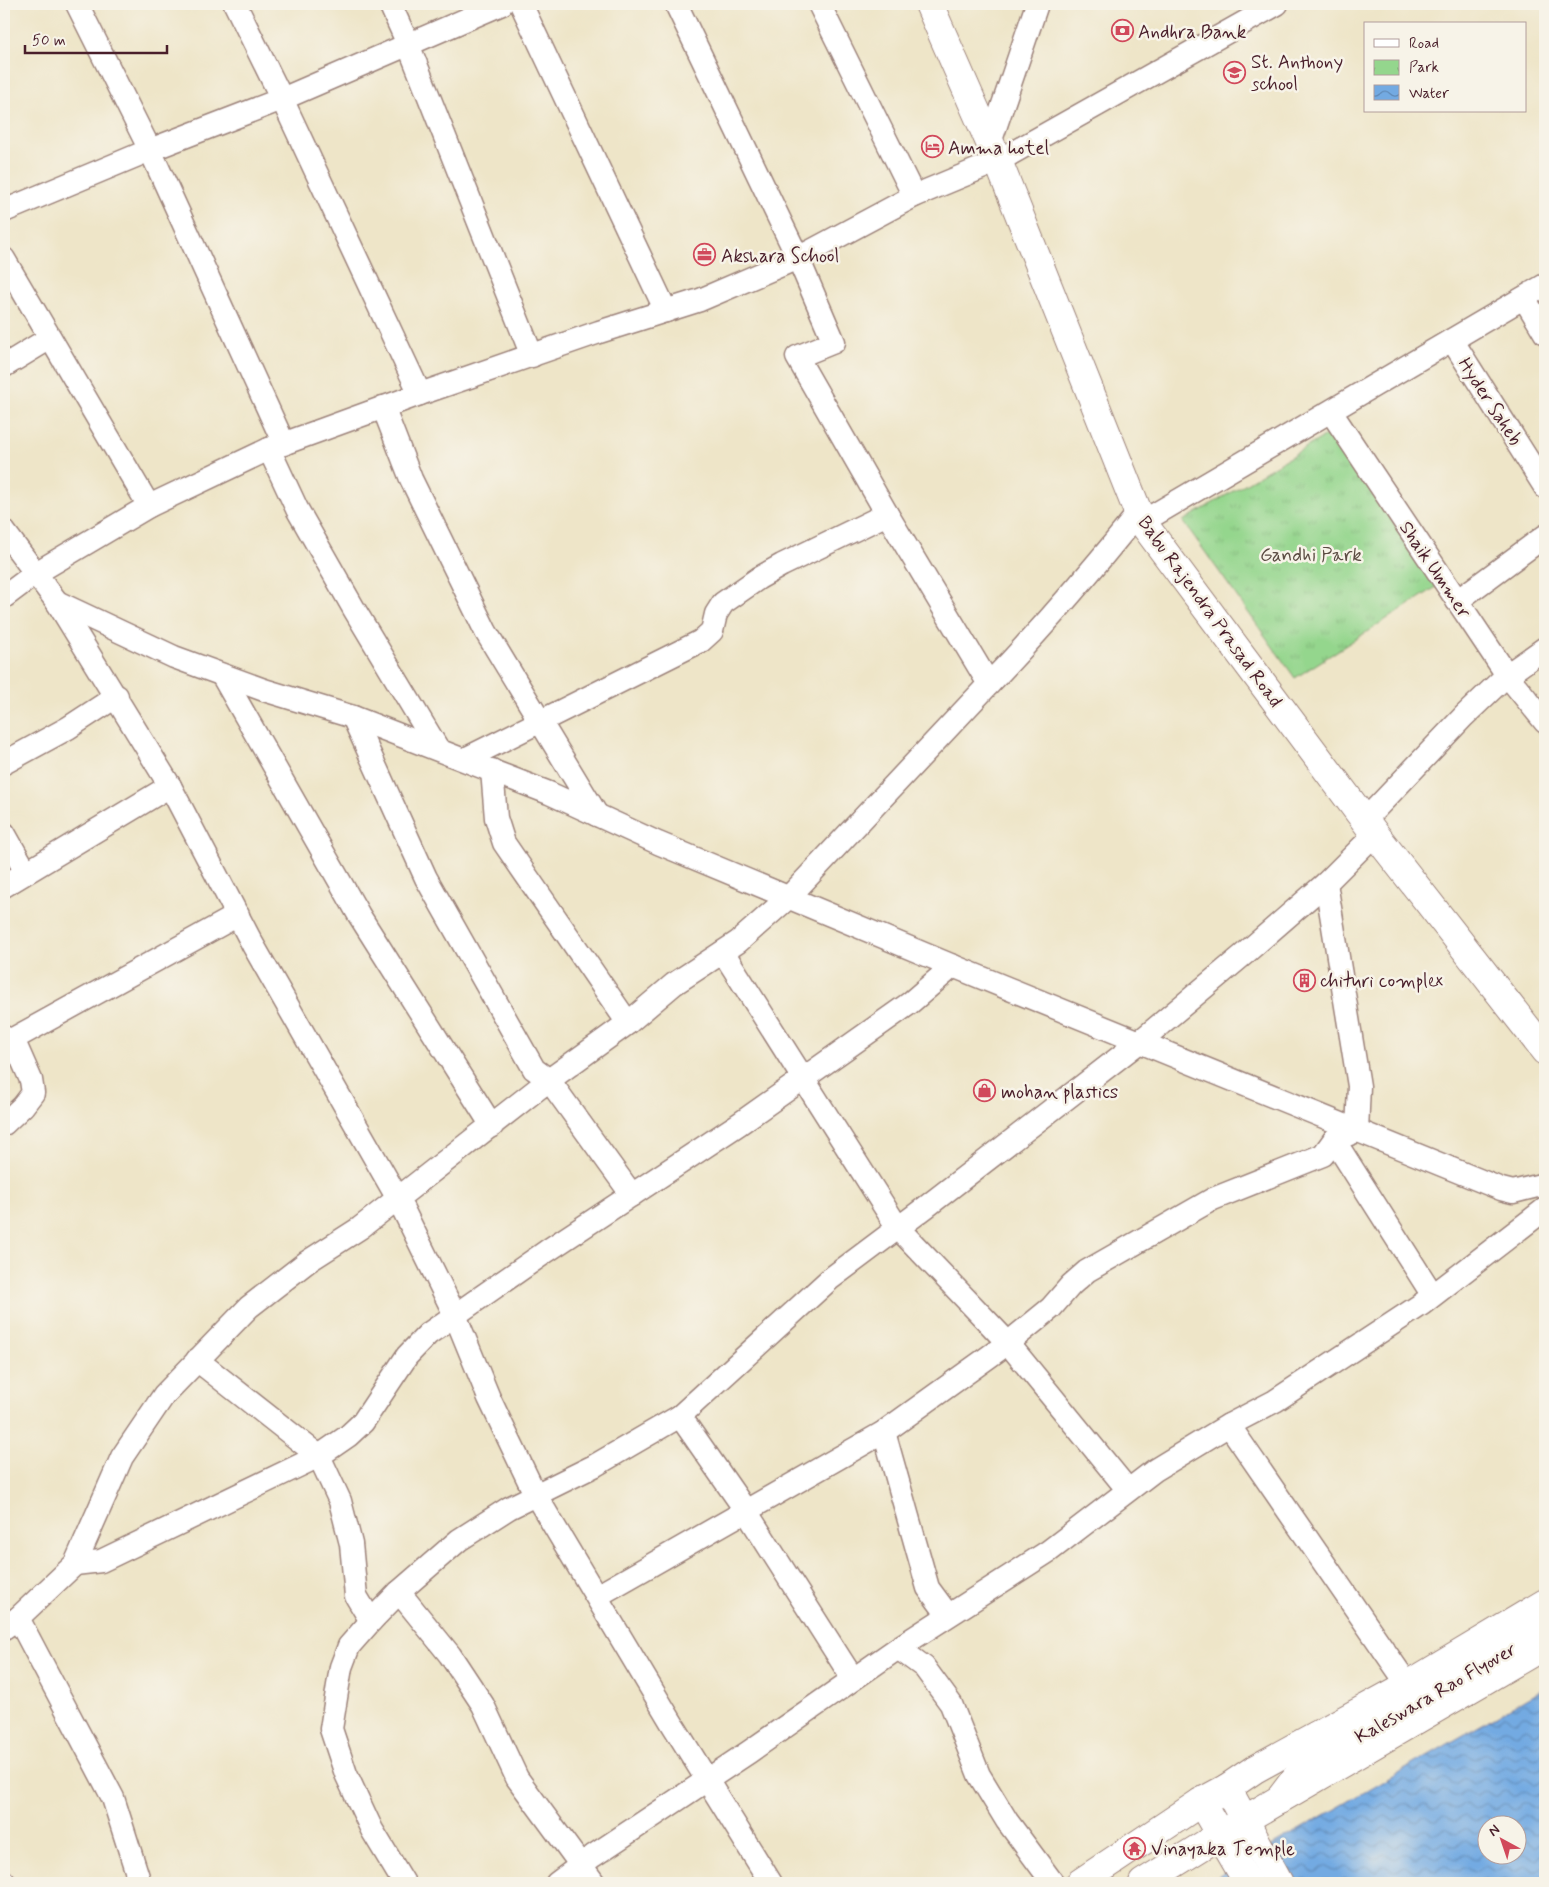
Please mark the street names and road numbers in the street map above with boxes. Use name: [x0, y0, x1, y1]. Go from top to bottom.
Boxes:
street label: Hyder Saheb: [1452, 353, 1528, 451]
street label: Babu Rajendra Prasad Road: [1132, 511, 1288, 713]
street label: Shaik Ummer: [1393, 516, 1476, 623]
street label: Kaleswara Rao Flyover: [1351, 1637, 1521, 1750]

